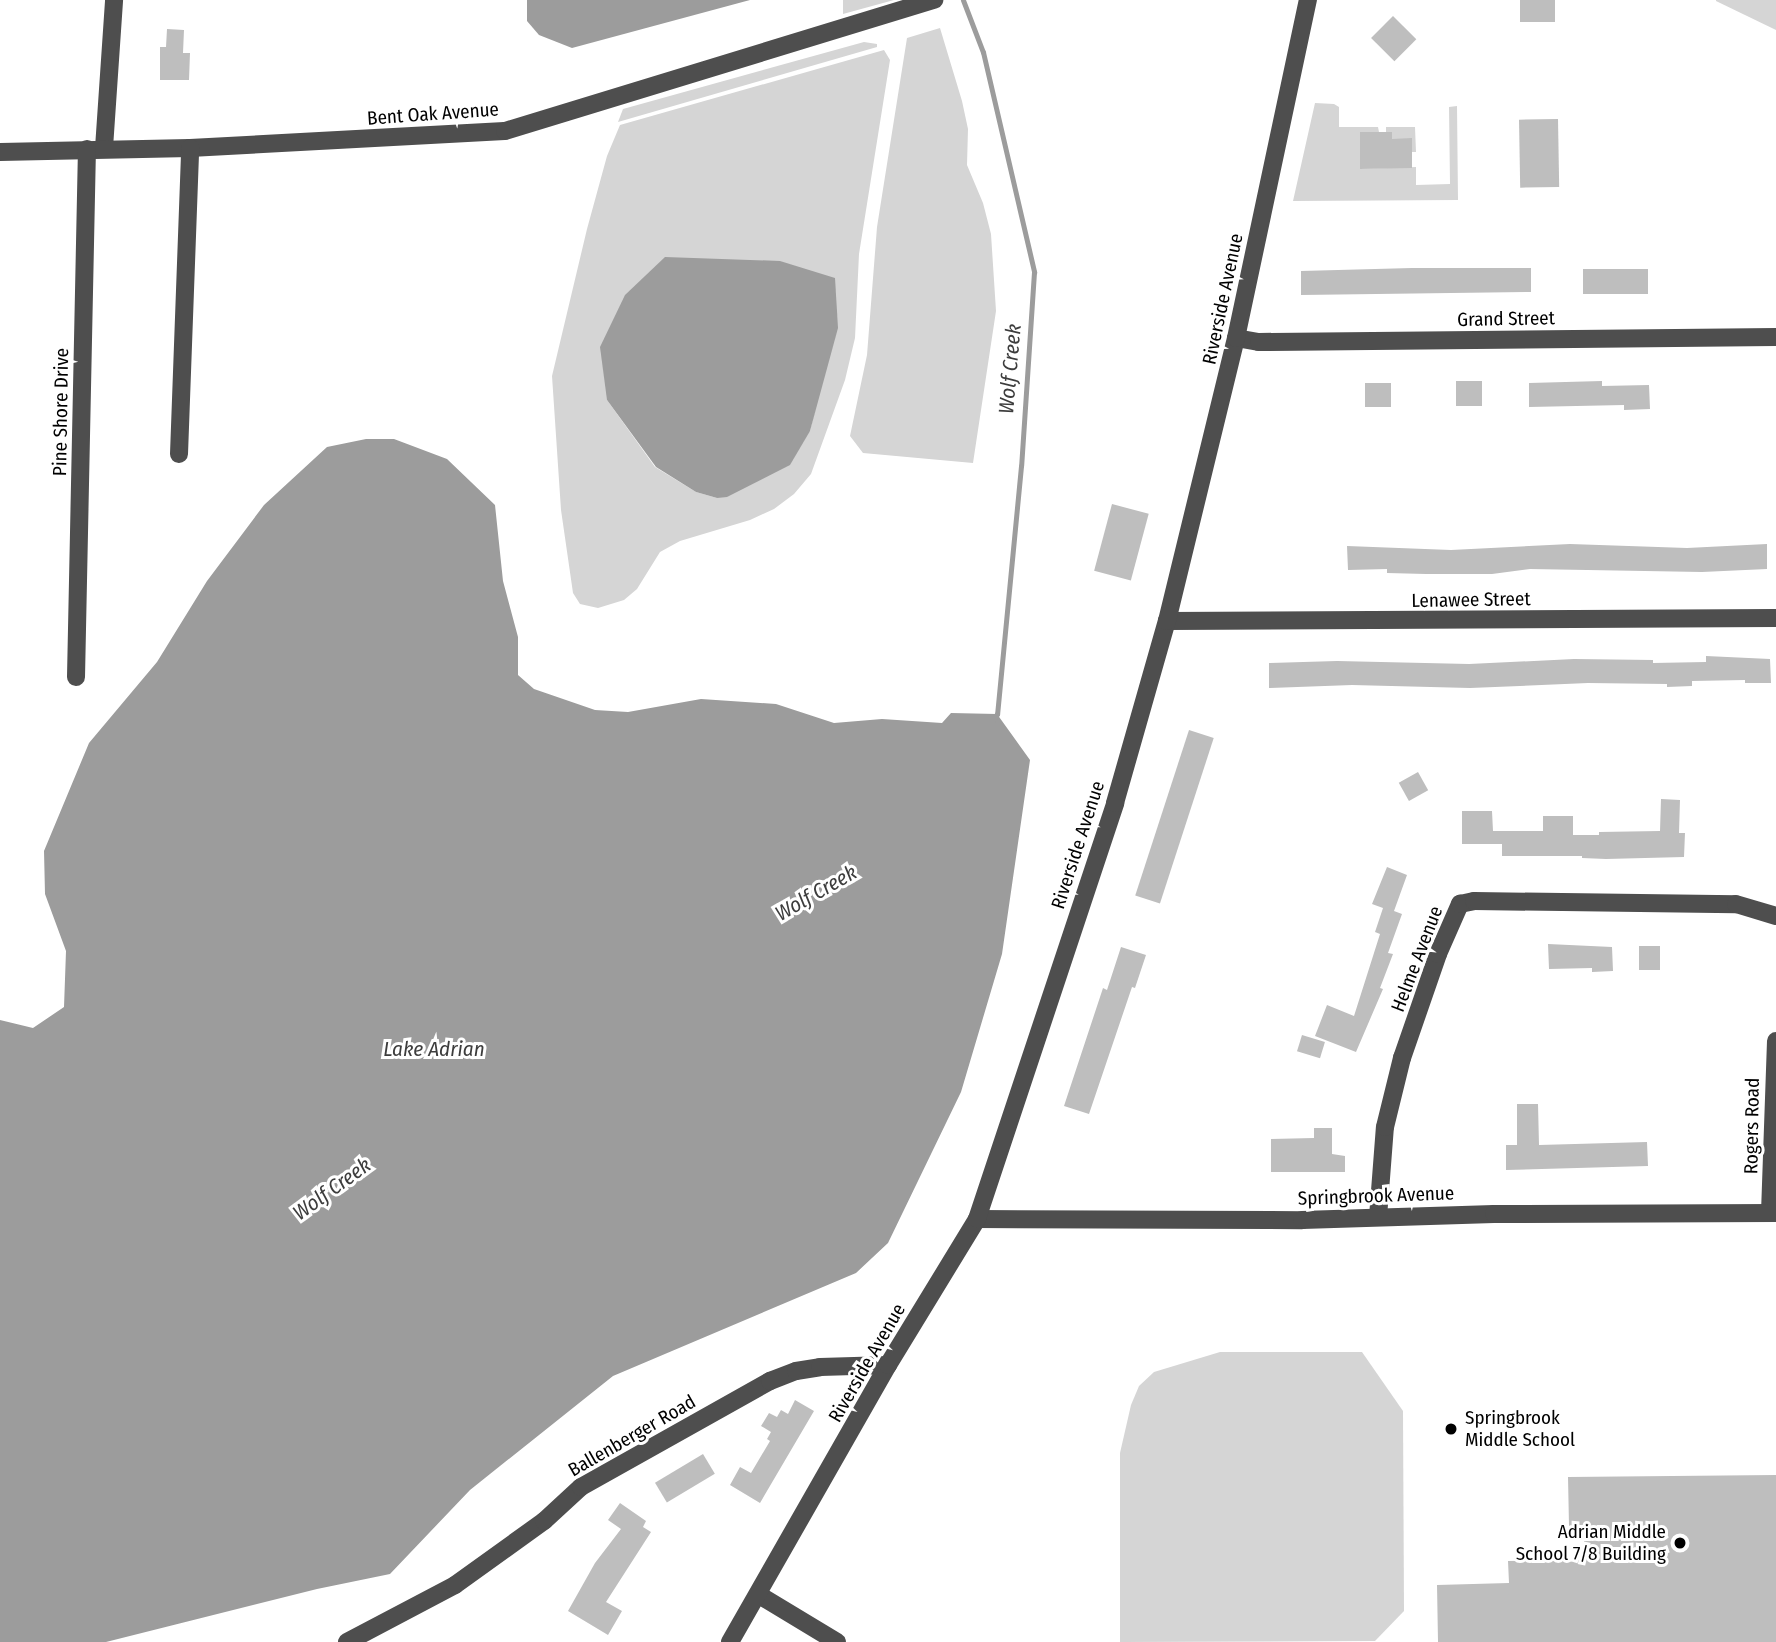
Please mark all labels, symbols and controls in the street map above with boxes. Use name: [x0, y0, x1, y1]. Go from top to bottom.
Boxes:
street label: Bent Oak Avenue: [366, 98, 500, 130]
street label: Riverside Avenue: [1198, 231, 1248, 367]
street label: Grand Street: [1457, 307, 1555, 331]
water label: Wolf Creek: [994, 323, 1026, 415]
street label: Pine Shore Drive: [48, 348, 74, 476]
street label: Lenawee Street: [1411, 588, 1531, 612]
street label: Riverside Avenue: [1047, 778, 1109, 912]
water label: Wolf Creek: [771, 860, 861, 926]
street label: Helme Avenue: [1386, 903, 1448, 1015]
water label: Lake Adrian: [383, 1036, 485, 1062]
street label: Rogers Road: [1740, 1078, 1764, 1174]
water label: Wolf Creek: [288, 1152, 376, 1226]
street label: Springbrook Avenue: [1297, 1182, 1455, 1210]
street label: Riverside Avenue: [824, 1300, 910, 1426]
street label: Ballenberger Road: [564, 1390, 700, 1482]
place label: Springbrook Middle School: [1465, 1407, 1575, 1451]
marker: Springbrook Middle School: [1443, 1421, 1459, 1437]
place label: Adrian Middle School 7/8 Building: [1516, 1521, 1666, 1565]
marker: Adrian Middle School 7/8 Building: [1672, 1535, 1688, 1551]

